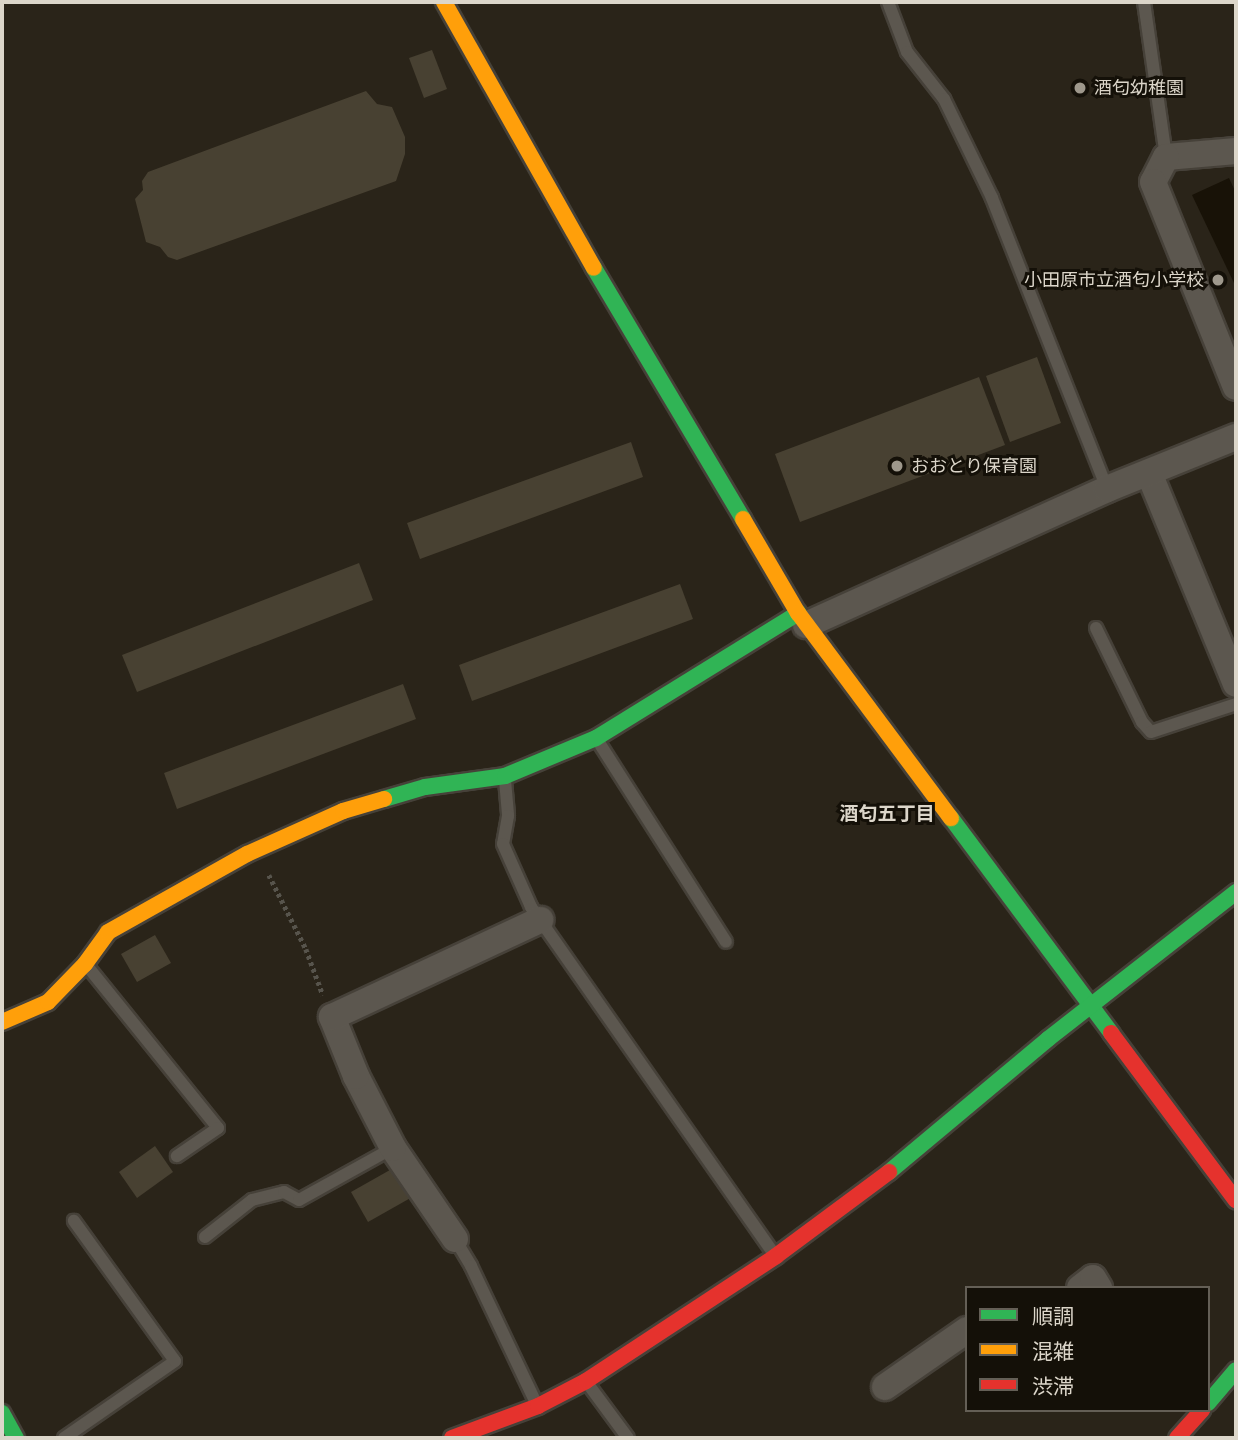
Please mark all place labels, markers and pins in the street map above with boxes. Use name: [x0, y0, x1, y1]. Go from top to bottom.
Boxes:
place label: 酒匂幼稚園: [1094, 77, 1184, 99]
marker: 酒匂幼稚園: [1072, 80, 1088, 96]
place label: 小田原市立酒匂小学校: [1024, 269, 1204, 291]
marker: 小田原市立酒匂小学校: [1210, 272, 1226, 288]
place label: おおとり保育園: [911, 455, 1037, 477]
marker: おおとり保育園: [889, 458, 905, 474]

